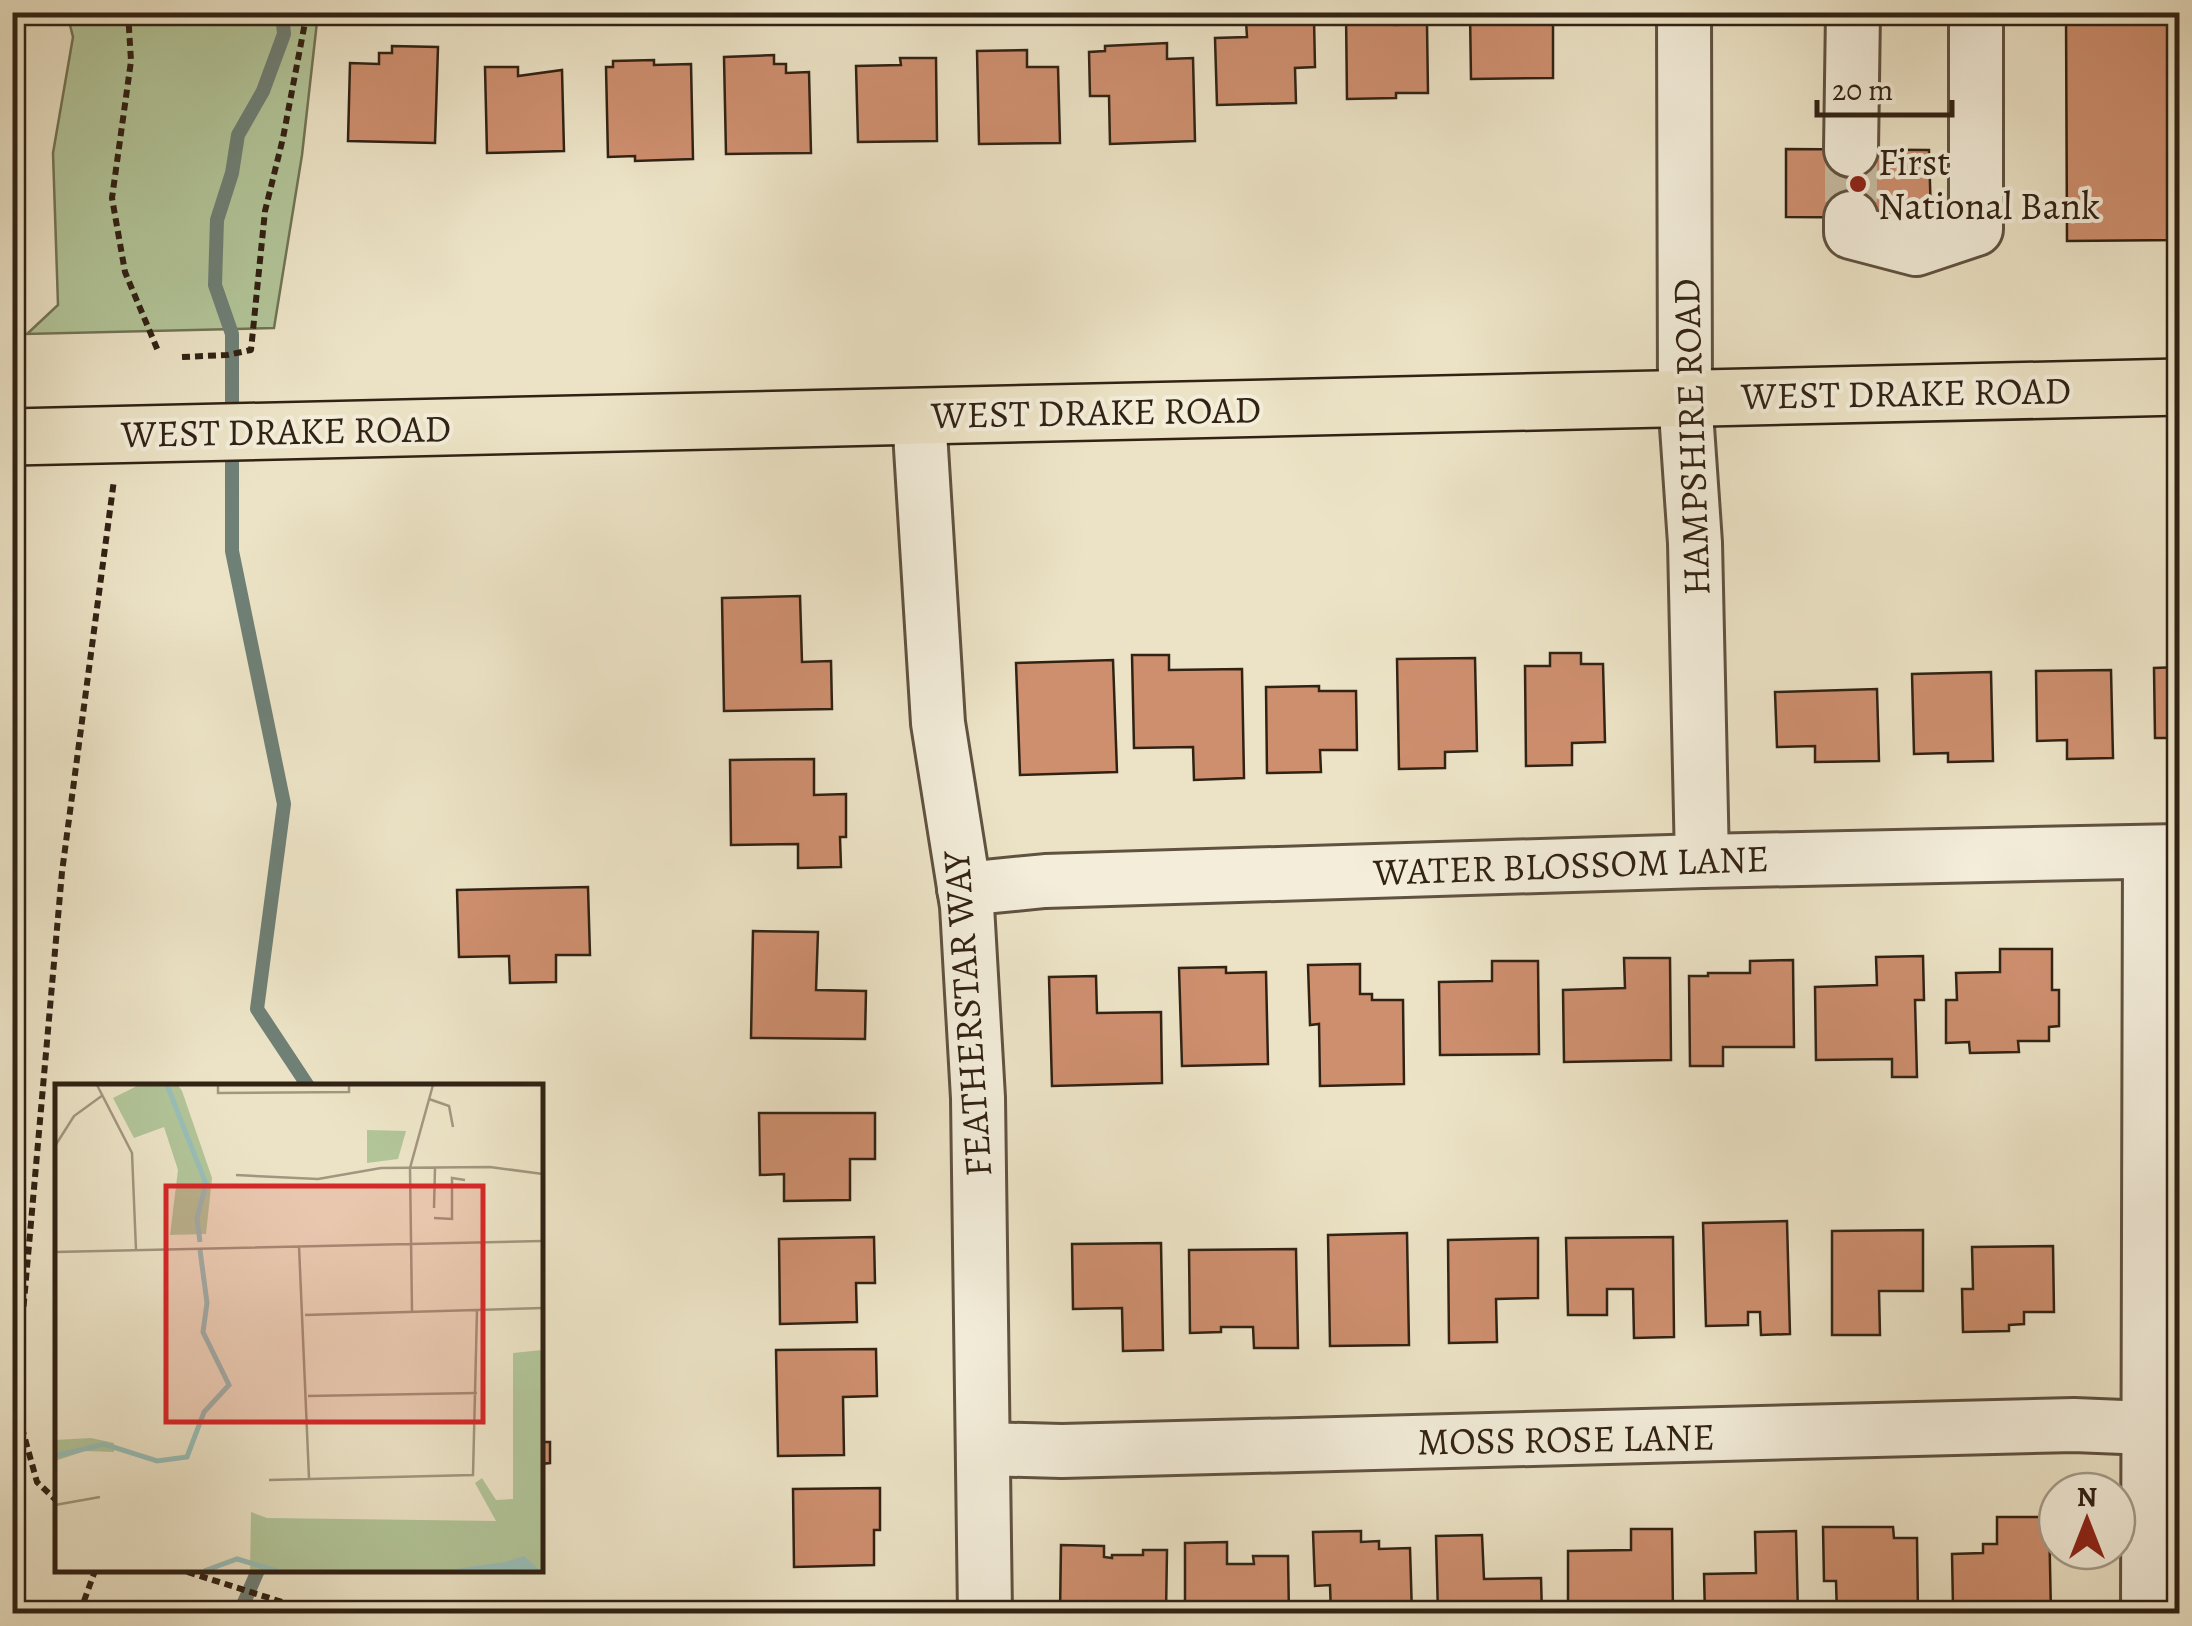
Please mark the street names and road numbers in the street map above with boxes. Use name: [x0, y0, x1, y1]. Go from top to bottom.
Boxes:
street label: HAMPSHIRE ROAD: [1659, 278, 1723, 596]
street label: WEST DRAKE ROAD: [1740, 364, 2071, 422]
street label: WEST DRAKE ROAD: [930, 383, 1261, 441]
street label: WEST DRAKE ROAD: [120, 402, 451, 460]
street label: WATER BLOSSOM LANE: [1371, 832, 1770, 898]
street label: FEATHERSTAR WAY: [930, 848, 1004, 1178]
street label: MOSS ROSE LANE: [1417, 1410, 1715, 1468]

